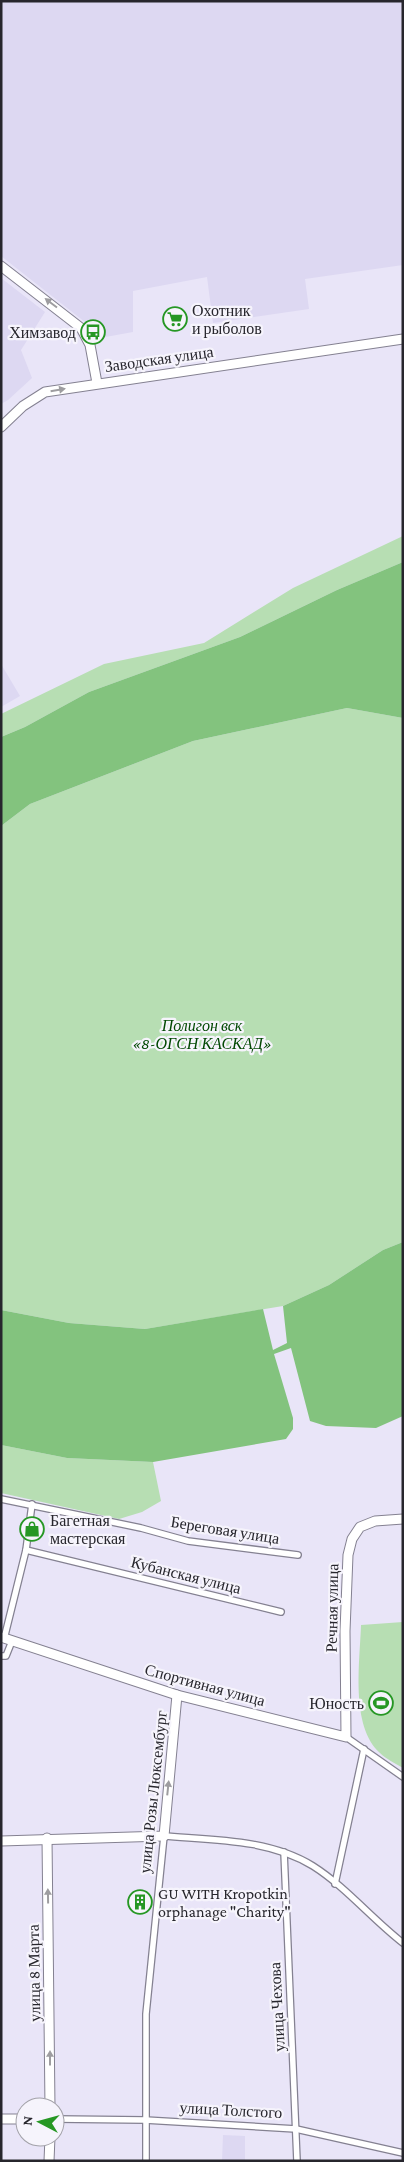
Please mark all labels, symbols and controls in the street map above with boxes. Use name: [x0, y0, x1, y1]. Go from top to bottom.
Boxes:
one-way arrow: [45, 298, 58, 309]
place label: Охотник и рыболов: [192, 302, 262, 338]
supermarket icon: Охотник и рыболов: [162, 306, 188, 332]
bus stop icon: Химзавод: [80, 319, 106, 345]
place label: Химзавод: [9, 324, 76, 342]
street label: Заводская улица: [103, 343, 215, 376]
one-way arrow: [50, 386, 66, 394]
park label: Полигон вск «8-ОГСН КАСКАД»: [132, 1017, 272, 1053]
place label: Багетная мастерская: [50, 1512, 126, 1548]
street label: Береговая улица: [169, 1513, 281, 1548]
shop icon: Багетная мастерская: [19, 1516, 45, 1542]
street label: Кубанская улица: [129, 1553, 243, 1598]
street label: Речная улица: [323, 1563, 342, 1653]
street label: Спортивная улица: [143, 1661, 267, 1710]
sports icon: Юность: [368, 1690, 394, 1716]
place label: Юность: [309, 1695, 364, 1712]
street label: улица Розы Люксембург: [136, 1709, 171, 1874]
one-way arrow: [164, 1779, 172, 1795]
place label: GU WITH Kropotkin orphanage "Charity": [158, 1885, 291, 1921]
one-way arrow: [44, 1888, 52, 1904]
building icon: GU WITH Kropotkin orphanage "Charity": [127, 1889, 153, 1915]
street label: улица 8 Марта: [25, 1924, 44, 2022]
street label: улица Чехова: [266, 1962, 289, 2052]
one-way arrow: [46, 2050, 54, 2066]
north arrow: [15, 2097, 65, 2147]
street label: улица Толстого: [179, 2099, 283, 2122]
text: N: [19, 2115, 36, 2126]

